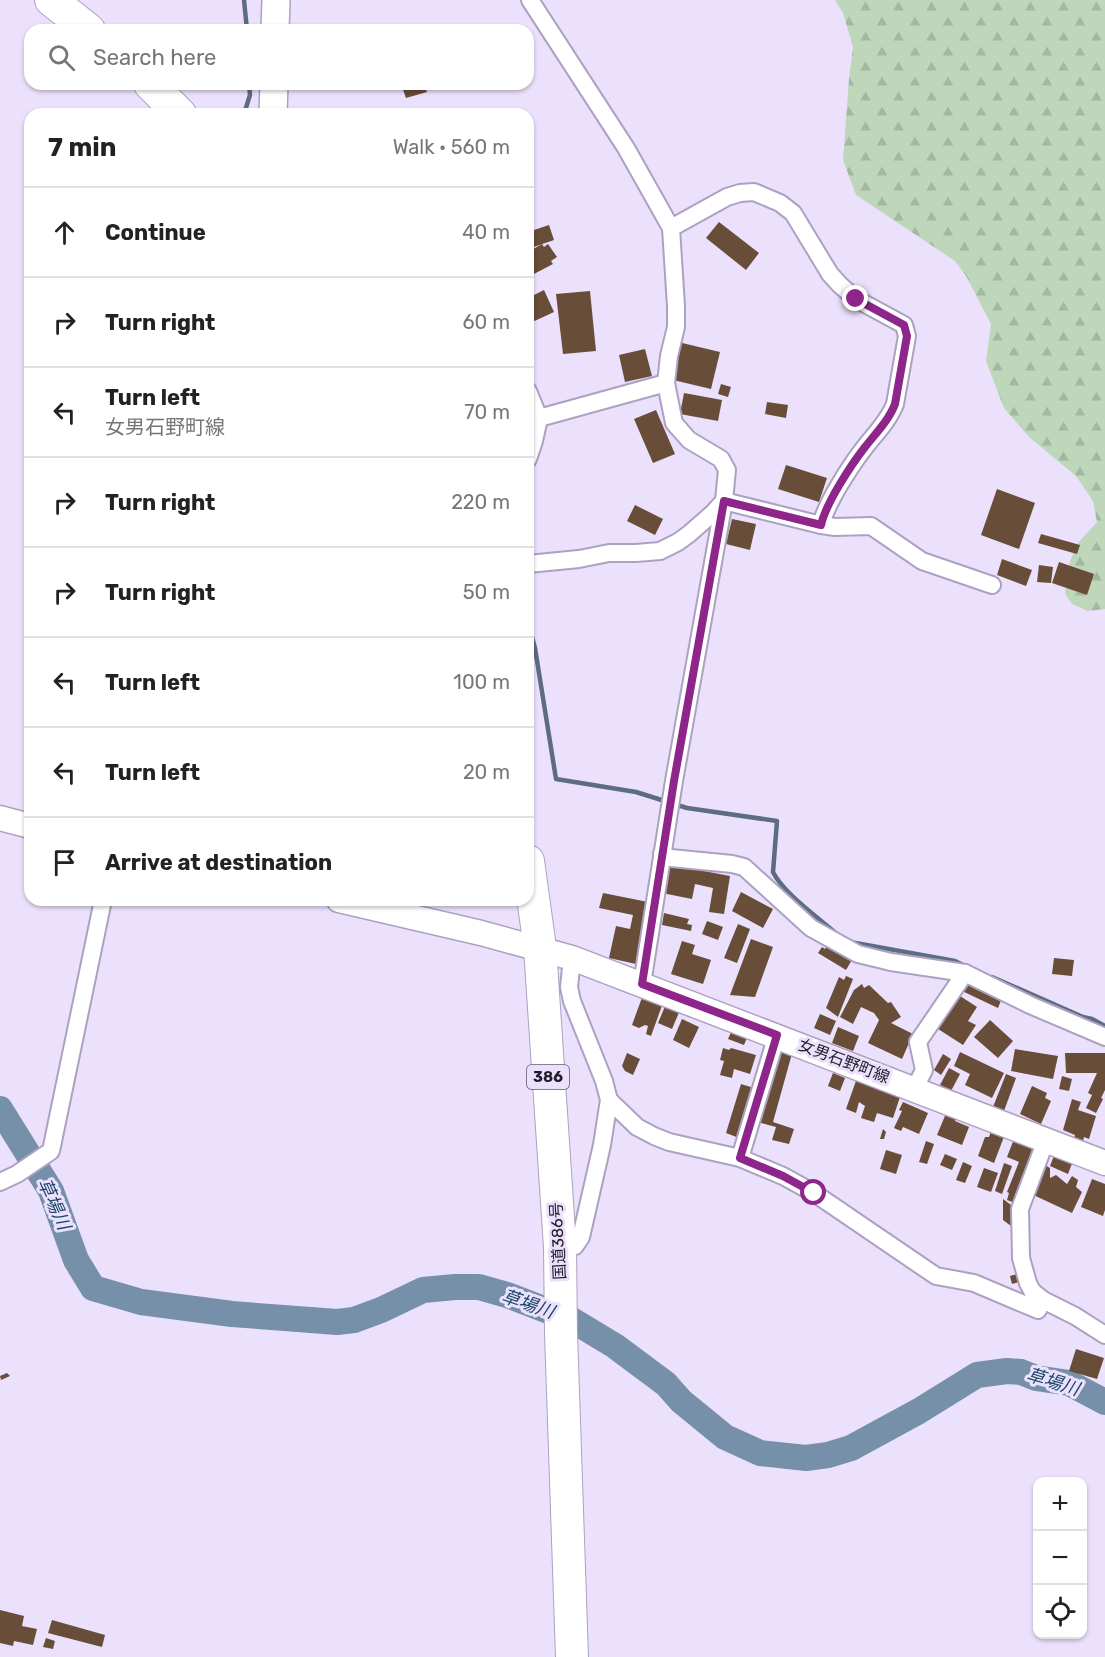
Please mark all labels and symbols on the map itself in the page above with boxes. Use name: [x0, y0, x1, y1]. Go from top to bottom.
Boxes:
route end: [842, 285, 868, 311]
street label: 女男石野町線: [796, 1035, 892, 1087]
road number: 386: [527, 1065, 569, 1089]
water label: 草場川: [33, 1175, 76, 1235]
route start: [800, 1179, 826, 1205]
street label: 国道386号: [546, 1202, 570, 1280]
water label: 草場川: [499, 1285, 559, 1324]
water label: 草場川: [1024, 1364, 1084, 1401]

